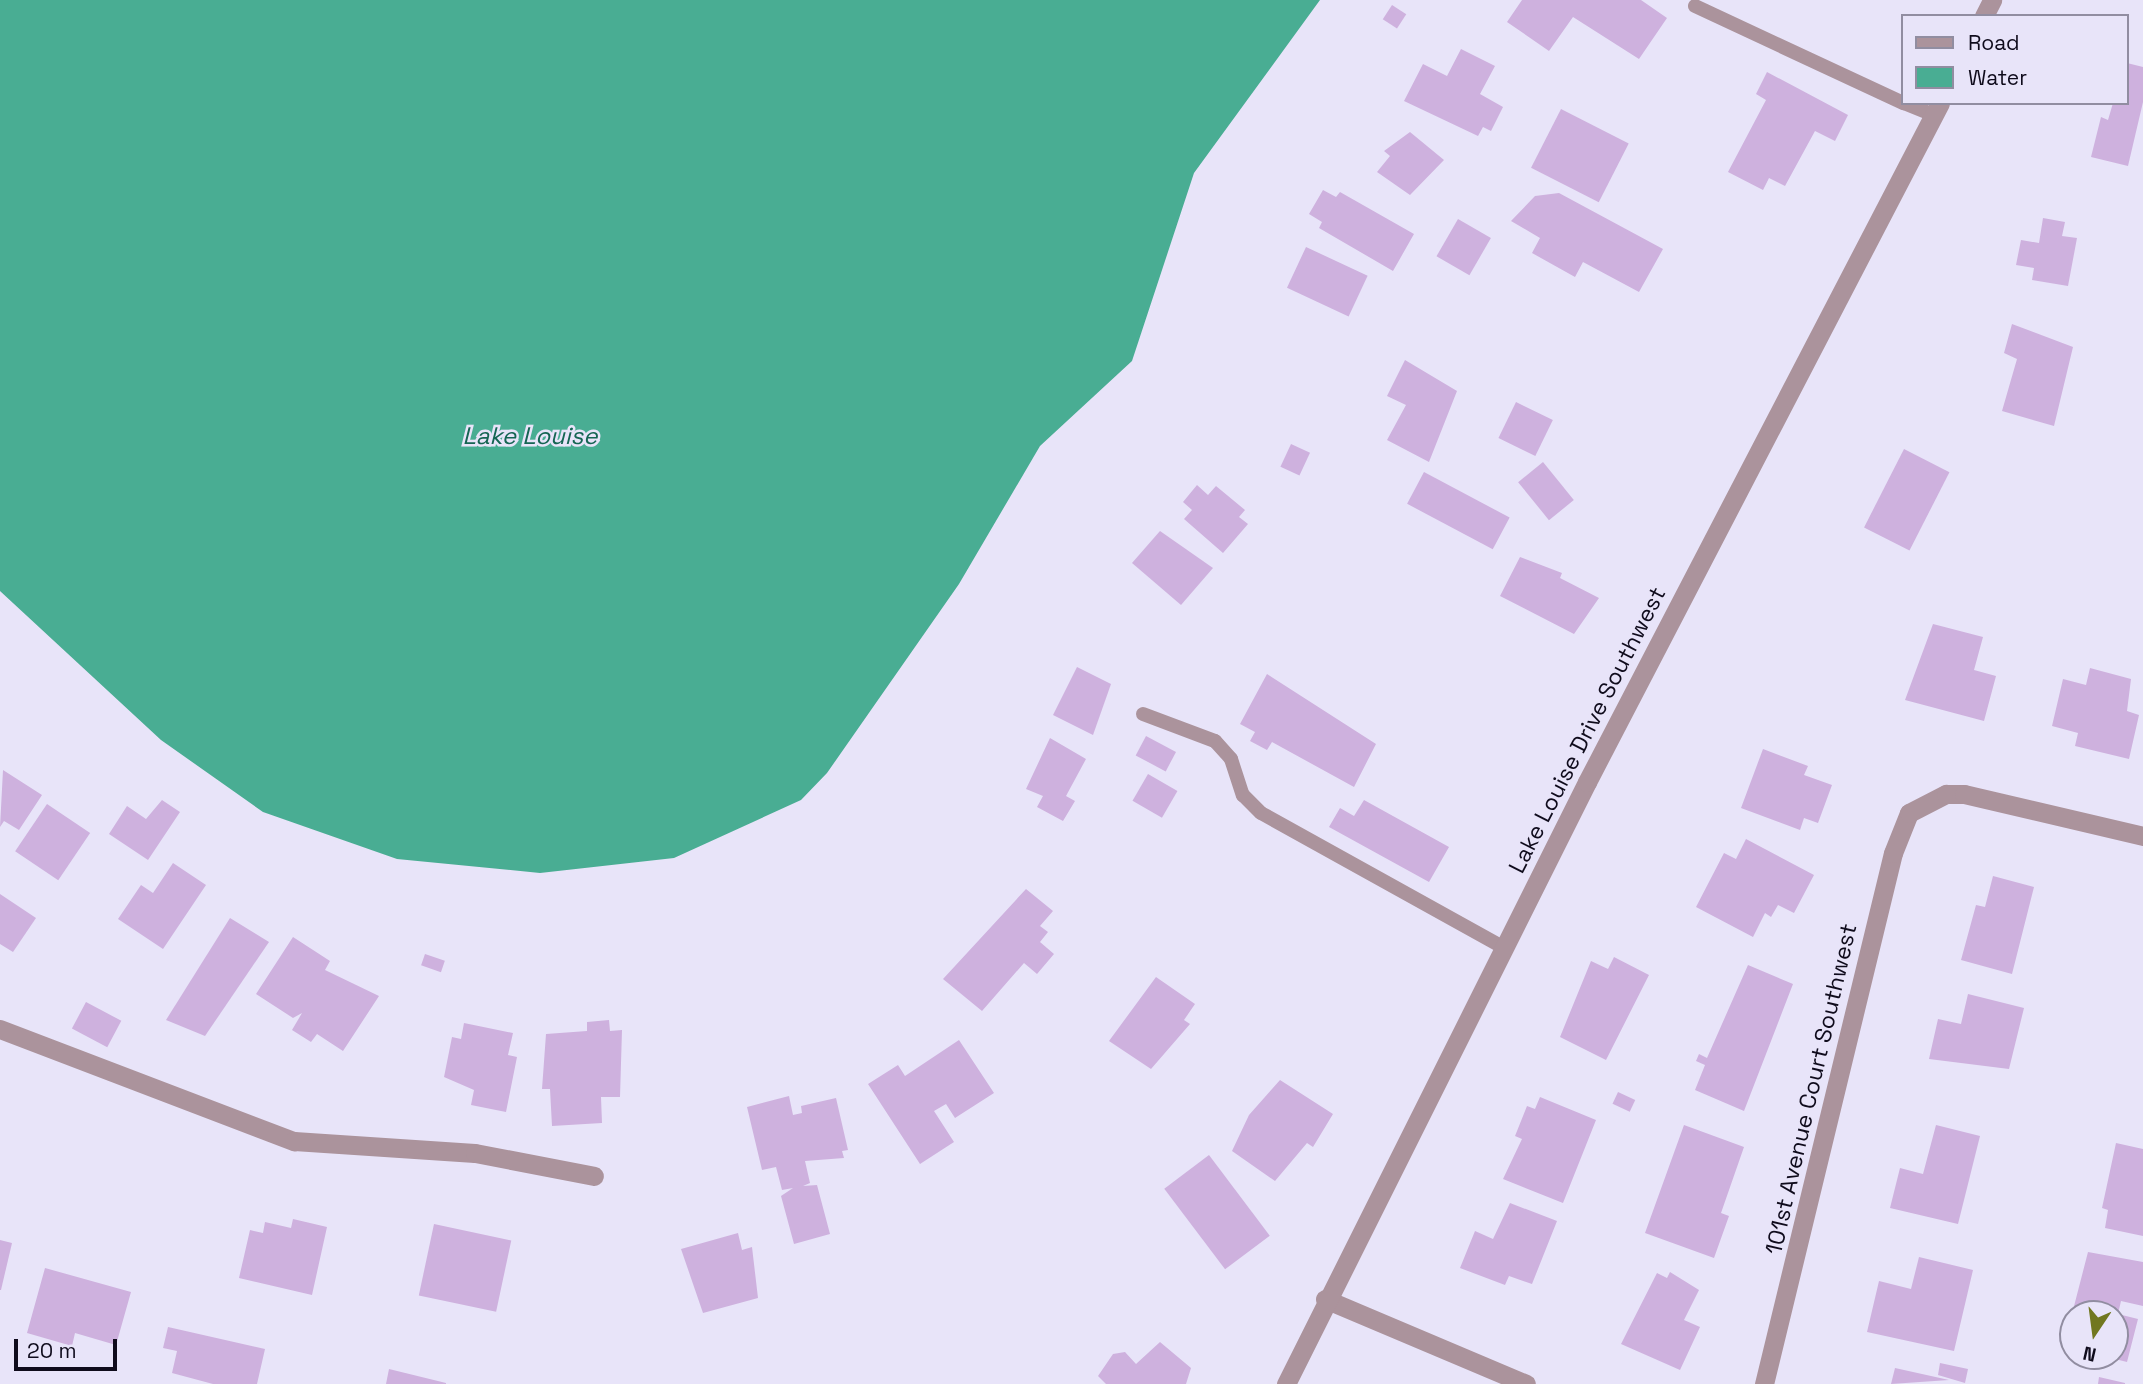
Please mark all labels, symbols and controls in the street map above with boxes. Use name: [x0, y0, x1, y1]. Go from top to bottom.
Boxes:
legend: [1902, 14, 2129, 105]
text: Road: [1968, 29, 2020, 56]
text: Water: [1968, 64, 2027, 91]
water label: Lake Louise: [463, 422, 597, 450]
street label: Lake Louise Drive Southwest: [1503, 582, 1671, 878]
street label: 101st Avenue Court Southwest: [1759, 921, 1863, 1257]
north arrow: [2059, 1300, 2129, 1370]
scale bar: [18, 1324, 121, 1368]
text: 20 m: [27, 1337, 77, 1364]
text: N: [2081, 1340, 2099, 1368]

